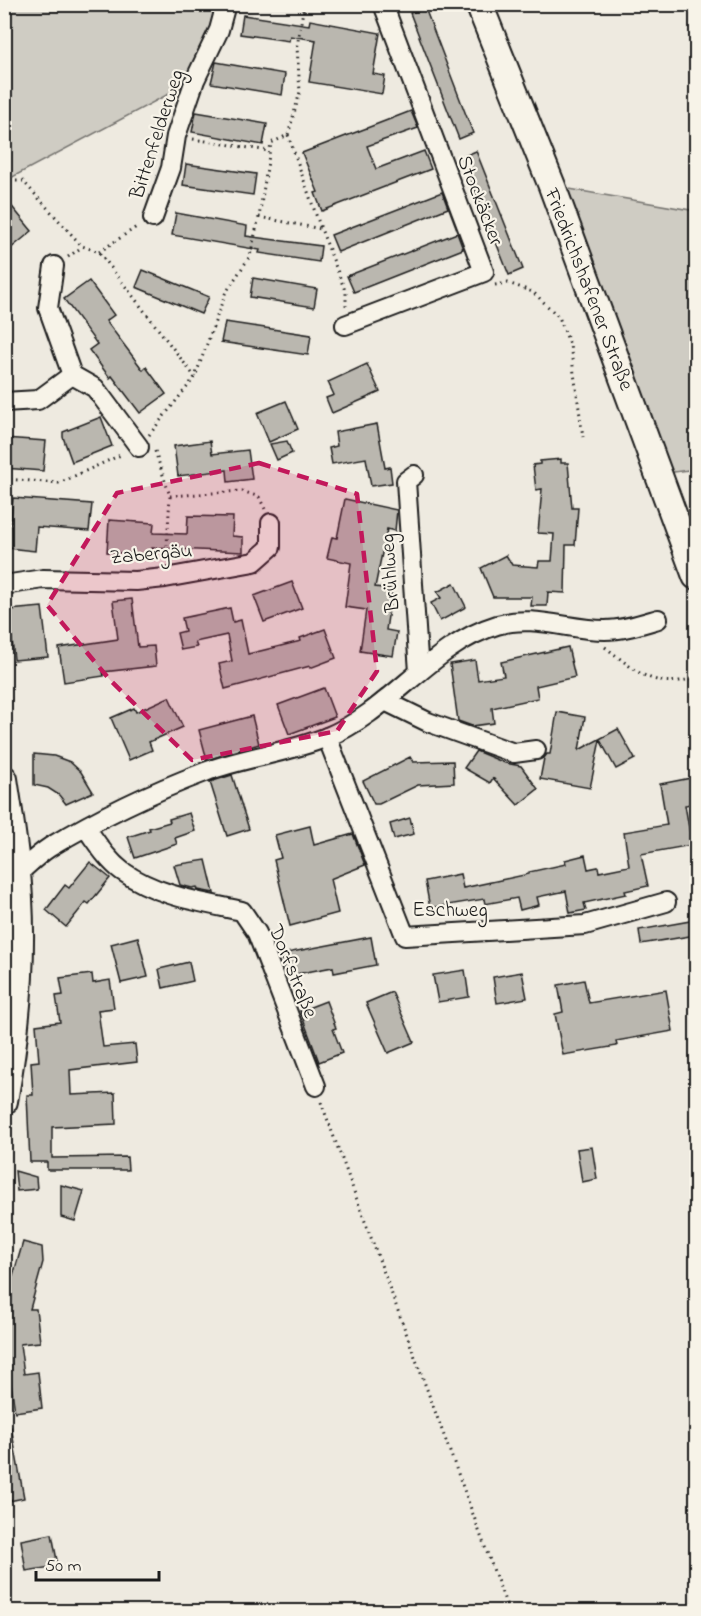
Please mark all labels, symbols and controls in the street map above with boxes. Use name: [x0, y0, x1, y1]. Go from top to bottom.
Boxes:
street label: Bittenfelderweg: [122, 66, 195, 205]
street label: Stockäcker: [448, 151, 510, 251]
street label: Friedrichshafener Straße: [535, 183, 641, 396]
street label: Brühlweg: [373, 532, 411, 614]
street label: Zabergäu: [109, 536, 194, 576]
street label: Eschweg: [412, 896, 488, 928]
street label: Dorfstraße: [259, 920, 325, 1024]
scale bar: [36, 1544, 159, 1582]
text: 50 m: [45, 1554, 82, 1580]

